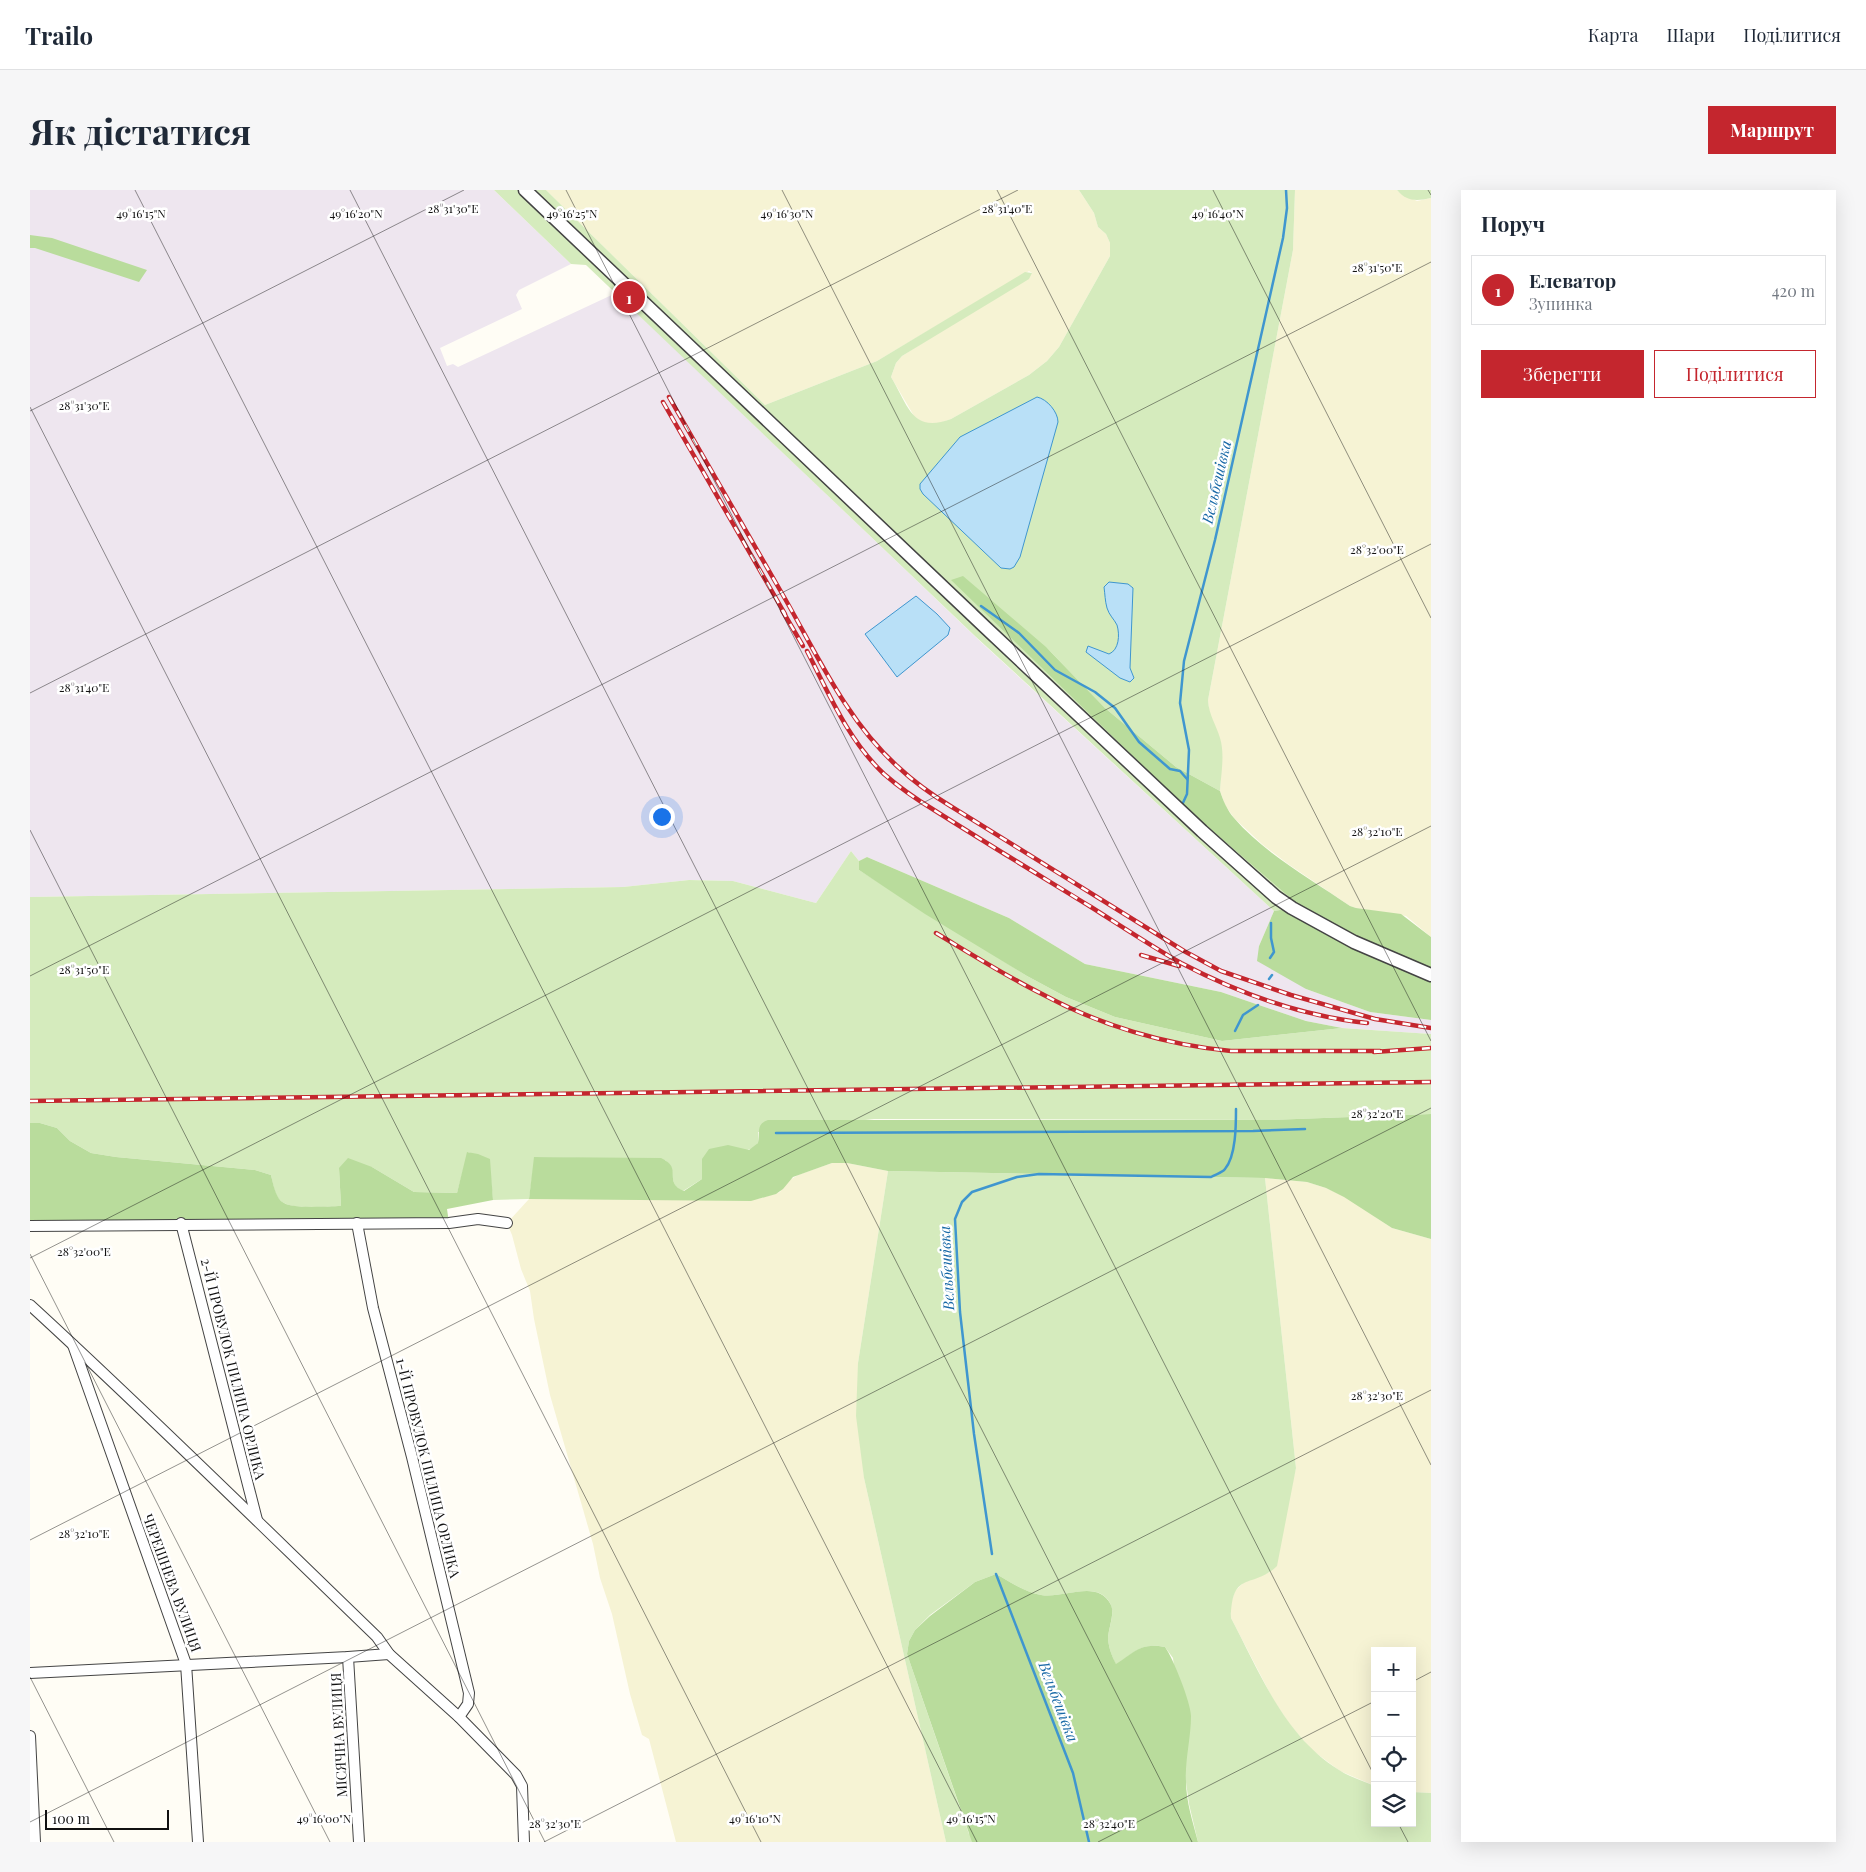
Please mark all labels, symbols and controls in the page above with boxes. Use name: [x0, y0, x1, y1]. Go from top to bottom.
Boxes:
text: Trailo: [25, 19, 93, 51]
text: Карта: [1588, 23, 1638, 47]
text: Шари: [1666, 23, 1715, 47]
text: Поділитися: [1743, 23, 1841, 47]
button: Маршрут: [1708, 106, 1836, 154]
text: Як дістатися: [30, 107, 251, 154]
text: 28°31'30"E: [428, 200, 478, 216]
text: 28°31'40"E: [982, 200, 1032, 216]
text: 49°16'15"N: [116, 205, 166, 221]
text: 49°16'20"N: [329, 205, 383, 221]
text: 49°16'25"N: [546, 205, 598, 221]
text: 49°16'30"N: [761, 205, 814, 221]
text: 49°16'40"N: [1192, 205, 1245, 221]
text: Поруч: [1481, 209, 1545, 237]
text: 28°31'50"E: [1352, 259, 1402, 275]
text: Елеватор: [1529, 267, 1616, 293]
pin: 1: [613, 278, 645, 316]
text: 1: [1495, 280, 1501, 301]
text: 420 m: [1772, 280, 1815, 301]
text: Зупинка: [1529, 293, 1592, 314]
button: Зберегти: [1481, 350, 1644, 398]
button: Поділитися: [1654, 350, 1816, 398]
text: 28°31'30"E: [59, 397, 109, 413]
water label: Вельбешівка: [1197, 438, 1235, 526]
text: 28°32'00"E: [1350, 541, 1404, 557]
text: 28°31'40"E: [59, 679, 109, 695]
your location: [649, 804, 675, 830]
text: 28°32'10"E: [1351, 823, 1403, 839]
text: 28°31'50"E: [59, 961, 109, 977]
text: 28°32'20"E: [1351, 1105, 1403, 1121]
water label: Вельбешівка: [934, 1225, 958, 1312]
text: 28°32'00"E: [57, 1243, 111, 1259]
street label: 2-Й ПРОВУЛОК ПИЛИПА ОРЛИКА: [197, 1256, 270, 1482]
street label: 1-Й ПРОВУЛОК ПИЛИПА ОРЛИКА: [392, 1356, 465, 1580]
text: 28°32'30"E: [1351, 1387, 1403, 1403]
street label: ЧЕРЕШНЕВА ВУЛИЦЯ: [139, 1511, 206, 1655]
text: 28°32'10"E: [58, 1525, 110, 1541]
map controls: [1371, 1647, 1416, 1827]
button: +: [1371, 1647, 1416, 1692]
water label: Вельбешівка: [1034, 1658, 1084, 1745]
street label: МІСЯЧНА ВУЛИЦЯ: [326, 1672, 351, 1798]
button: −: [1371, 1692, 1416, 1737]
button: locate: [1371, 1737, 1416, 1782]
button: layers: [1371, 1782, 1416, 1827]
scale bar: [45, 1807, 169, 1830]
text: 100 m: [52, 1809, 90, 1828]
text: 49°16'00"N: [297, 1810, 352, 1826]
text: 49°16'10"N: [729, 1810, 781, 1826]
text: 49°16'15"N: [946, 1810, 996, 1826]
text: 28°32'30"E: [529, 1815, 581, 1831]
text: 28°32'40"E: [1083, 1815, 1135, 1831]

